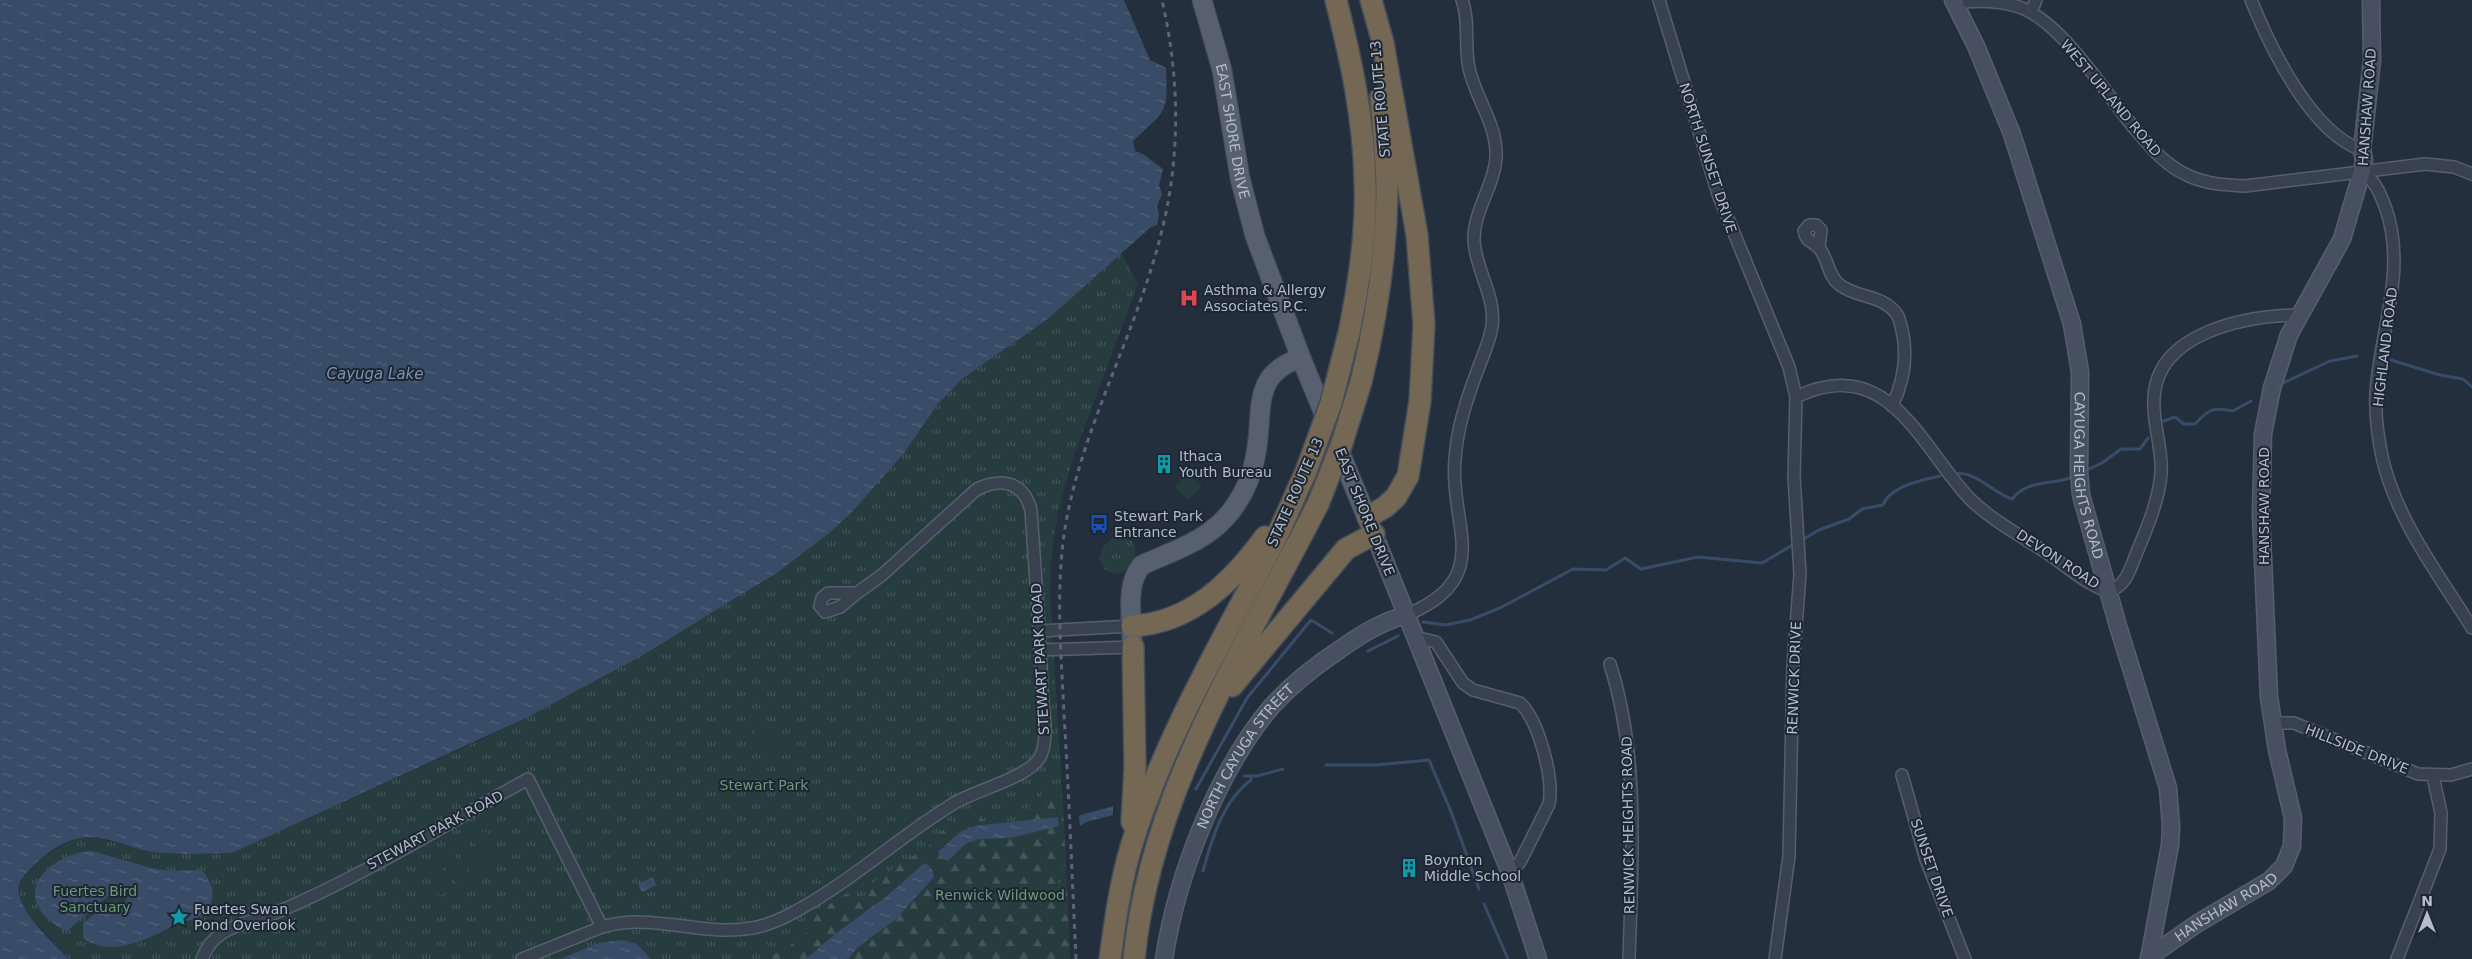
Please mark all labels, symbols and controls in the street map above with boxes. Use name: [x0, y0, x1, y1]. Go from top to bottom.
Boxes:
street label: WEST UPLAND ROAD: [2057, 36, 2165, 160]
street label: STATE ROUTE 13: [1367, 40, 1393, 158]
street label: HANSHAW ROAD: [2355, 48, 2379, 166]
street label: EAST SHORE DRIVE: [1213, 62, 1253, 201]
street label: NORTH SUNSET DRIVE: [1676, 81, 1740, 235]
place label: Asthma & Allergy Associates P.C.: [1204, 282, 1326, 314]
street label: HIGHLAND ROAD: [2370, 286, 2400, 408]
hospital icon: Asthma & Allergy Associates P.C.: [1178, 287, 1200, 309]
water label: Cayuga Lake: [327, 365, 424, 383]
street label: CAYUGA HEIGHTS ROAD: [2071, 392, 2107, 561]
street label: STATE ROUTE 13: [1264, 435, 1326, 549]
street label: EAST SHORE DRIVE: [1332, 446, 1398, 578]
street label: HANSHAW ROAD: [2256, 447, 2272, 565]
place label: Ithaca Youth Bureau: [1178, 448, 1272, 480]
building icon: Ithaca Youth Bureau: [1153, 453, 1175, 475]
place label: Stewart Park Entrance: [1114, 508, 1204, 540]
bus stop icon: Stewart Park Entrance: [1088, 513, 1110, 535]
street label: DEVON ROAD: [2013, 526, 2103, 592]
street label: STEWART PARK ROAD: [1028, 583, 1052, 735]
street label: RENWICK DRIVE: [1784, 621, 1804, 735]
street label: NORTH CAYUGA STREET: [1194, 680, 1297, 831]
street label: HILLSIDE DRIVE: [2303, 721, 2411, 777]
street label: RENWICK HEIGHTS ROAD: [1618, 736, 1638, 914]
park label: Stewart Park: [720, 777, 809, 793]
street label: STEWART PARK ROAD: [364, 787, 506, 873]
street label: SUNSET DRIVE: [1908, 817, 1956, 919]
place label: Boynton Middle School: [1424, 852, 1521, 884]
building icon: Boynton Middle School: [1398, 857, 1420, 879]
street label: HANSHAW ROAD: [2172, 869, 2281, 945]
park label: Fuertes Bird Sanctuary: [53, 883, 137, 915]
park label: Renwick Wildwood: [935, 887, 1065, 903]
north arrow: [2402, 889, 2452, 939]
text: N: [2421, 893, 2433, 909]
place label: Fuertes Swan Pond Overlook: [194, 901, 296, 933]
place icon: Fuertes Swan Pond Overlook: [168, 906, 190, 928]

